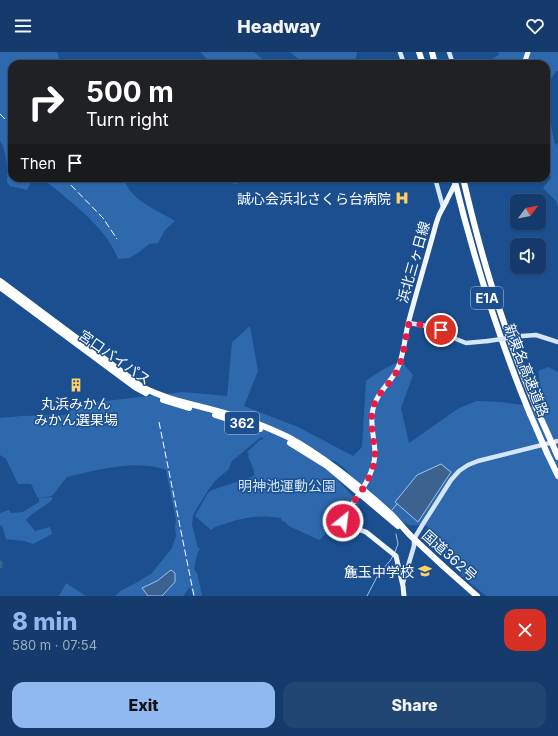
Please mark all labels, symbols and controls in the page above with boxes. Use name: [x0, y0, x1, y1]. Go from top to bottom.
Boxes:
icon: menu: [12, 15, 34, 37]
icon: heart: [524, 15, 546, 37]
text: Headway: [237, 16, 321, 37]
text: 500 m: [86, 75, 174, 109]
icon: right: [20, 76, 72, 128]
text: Turn right: [86, 109, 169, 130]
icon: arrive: [64, 152, 86, 174]
text: Then: [20, 154, 56, 173]
place label: 誠心会浜北さくら台病院: [237, 190, 391, 207]
hospital icon: 誠心会浜北さくら台病院: [394, 190, 410, 206]
north arrow: [510, 194, 546, 230]
map controls: [510, 194, 546, 274]
street label: 浜北三ヶ日線: [393, 219, 433, 305]
button: sound: [510, 238, 546, 274]
road number: E1A: [471, 287, 503, 309]
pin: [424, 313, 458, 347]
icon: arrive: [430, 319, 452, 341]
street label: 新東名高速道路: [502, 321, 552, 419]
street label: 宮口バイパス: [76, 326, 154, 388]
building icon: 丸浜みかん みかん選果場: [68, 377, 84, 393]
place label: 丸浜みかん みかん選果場: [34, 395, 118, 428]
road number: 362: [225, 412, 259, 434]
park label: 明神池運動公園: [238, 477, 336, 494]
position arrow: [322, 500, 364, 542]
street label: 国道362号: [419, 526, 481, 584]
place label: 麁玉中学校: [344, 563, 414, 580]
school or university icon: 麁玉中学校: [417, 563, 433, 579]
text: 8 min: [12, 607, 77, 636]
button: close: [504, 609, 546, 651]
text: 580 m · 07:54: [12, 637, 97, 653]
button: Exit: [12, 682, 275, 728]
button: Share: [283, 682, 546, 728]

